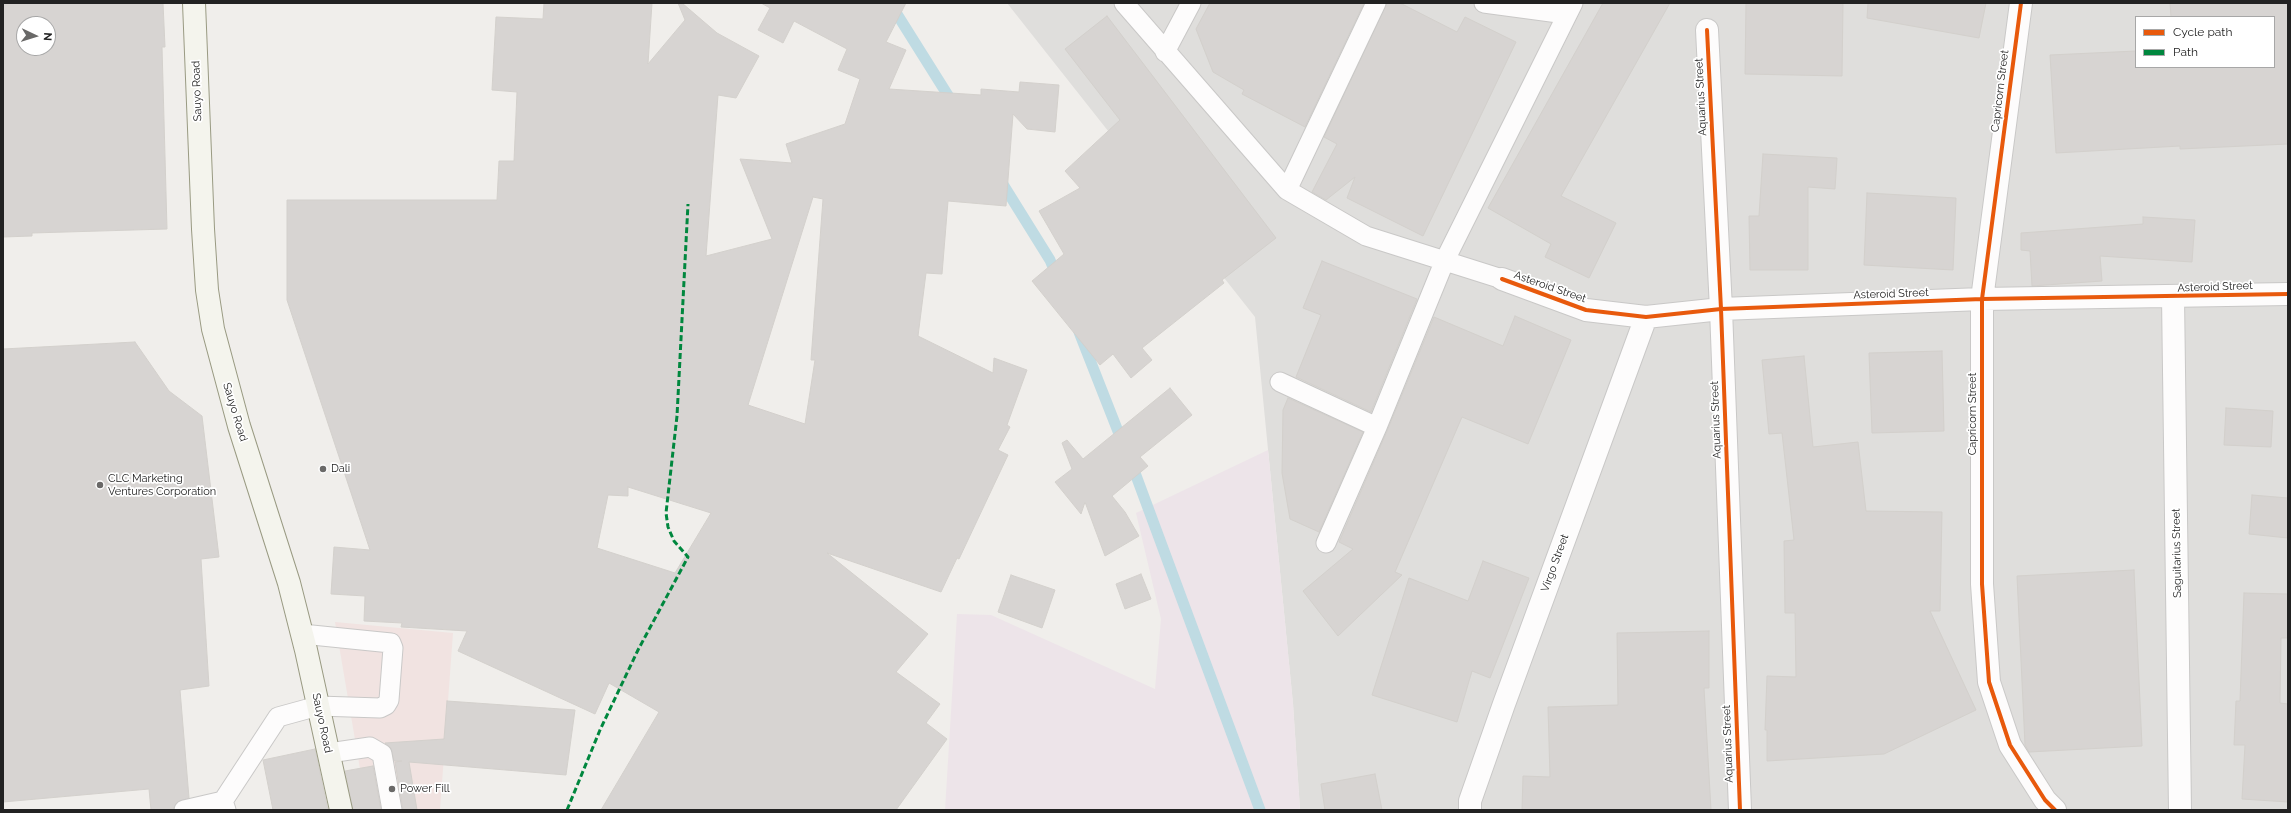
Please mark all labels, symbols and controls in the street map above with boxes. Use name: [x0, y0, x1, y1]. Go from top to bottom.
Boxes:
north arrow: [16, 16, 56, 56]
legend: [2135, 16, 2275, 68]
text: Cycle path: [2173, 25, 2232, 39]
text: N: [41, 32, 54, 41]
text: Path: [2173, 45, 2198, 59]
street label: Capricorn Street: [1988, 49, 2012, 133]
street label: Aquarius Street: [1692, 58, 1710, 136]
street label: Sauyo Road: [189, 60, 205, 122]
street label: Asteroid Street: [1512, 268, 1588, 306]
street label: Asteroid Street: [2177, 279, 2253, 295]
street label: Asteroid Street: [1853, 286, 1929, 302]
street label: Capricorn Street: [1966, 373, 1980, 455]
street label: Sauyo Road: [220, 381, 250, 443]
street label: Aquarius Street: [1708, 381, 1724, 459]
place label: Dali: [331, 462, 350, 476]
marker: Dali: [318, 464, 328, 474]
place label: CLC Marketing Ventures Corporation: [108, 472, 216, 498]
marker: CLC Marketing Ventures Corporation: [95, 480, 105, 490]
street label: Saguitarius Street: [2170, 508, 2184, 598]
street label: Virgo Street: [1539, 532, 1571, 594]
street label: Sauyo Road: [309, 692, 335, 754]
street label: Aquarius Street: [1720, 705, 1736, 783]
place label: Power Fill: [400, 782, 450, 796]
marker: Power Fill: [387, 784, 397, 794]

